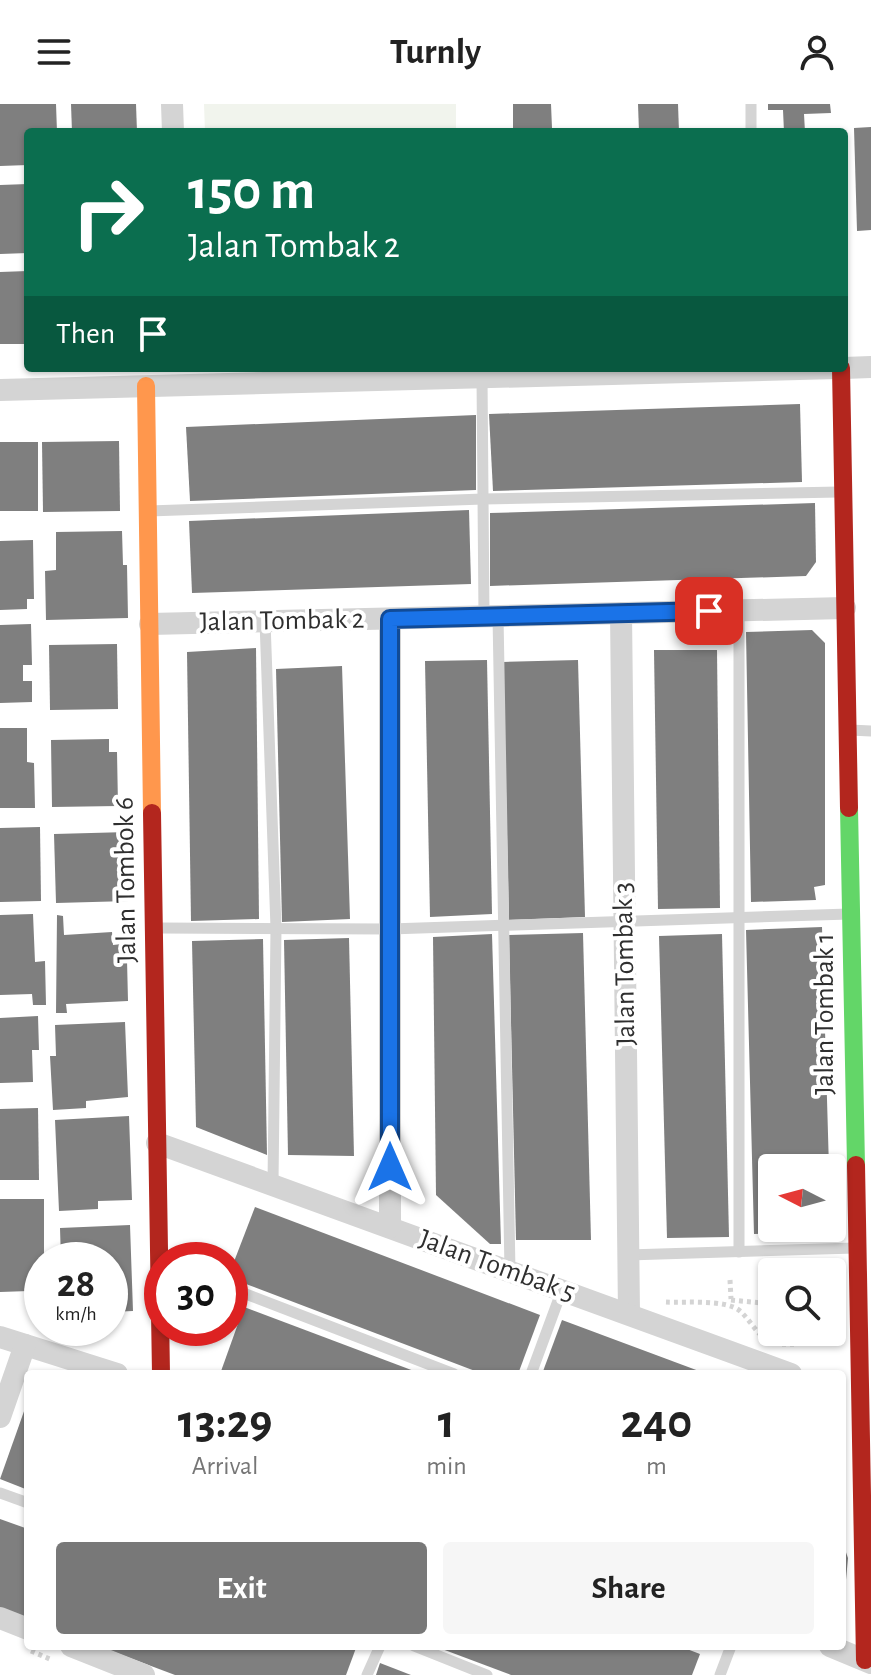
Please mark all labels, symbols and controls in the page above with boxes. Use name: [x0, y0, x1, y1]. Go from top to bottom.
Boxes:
icon: menu: [32, 30, 76, 74]
icon: person: [795, 30, 839, 74]
text: Turnly: [390, 34, 481, 70]
icon: right: [56, 160, 160, 264]
text: 150 m: [188, 163, 315, 219]
text: Jalan Tombak 2: [188, 228, 400, 264]
icon: arrive: [131, 312, 175, 356]
text: Then: [56, 319, 115, 349]
pin: [675, 577, 743, 645]
icon: arrive: [687, 589, 731, 633]
street label: Jalan Tombak 2: [199, 606, 365, 636]
street label: Jalan Tombok 6: [111, 797, 141, 963]
street label: Jalan Tombak 3: [610, 882, 640, 1046]
street label: Jalan Tombak 1: [811, 933, 839, 1095]
position arrow: [348, 1125, 432, 1209]
north arrow: [758, 1154, 846, 1242]
map controls: [758, 1154, 846, 1346]
street label: Jalan Tombak 5: [415, 1225, 579, 1307]
speed limit sign: 30: [144, 1242, 248, 1346]
button: search: [758, 1258, 846, 1346]
text: 28: [57, 1264, 95, 1304]
text: km/h: [55, 1304, 97, 1324]
text: 13:29: [178, 1399, 273, 1447]
text: 1: [438, 1399, 455, 1447]
text: 240: [620, 1399, 692, 1447]
text: Arrival: [192, 1453, 259, 1479]
text: min: [426, 1453, 467, 1479]
text: m: [646, 1453, 667, 1479]
button: Exit: [56, 1542, 427, 1634]
button: Share: [443, 1542, 814, 1634]

